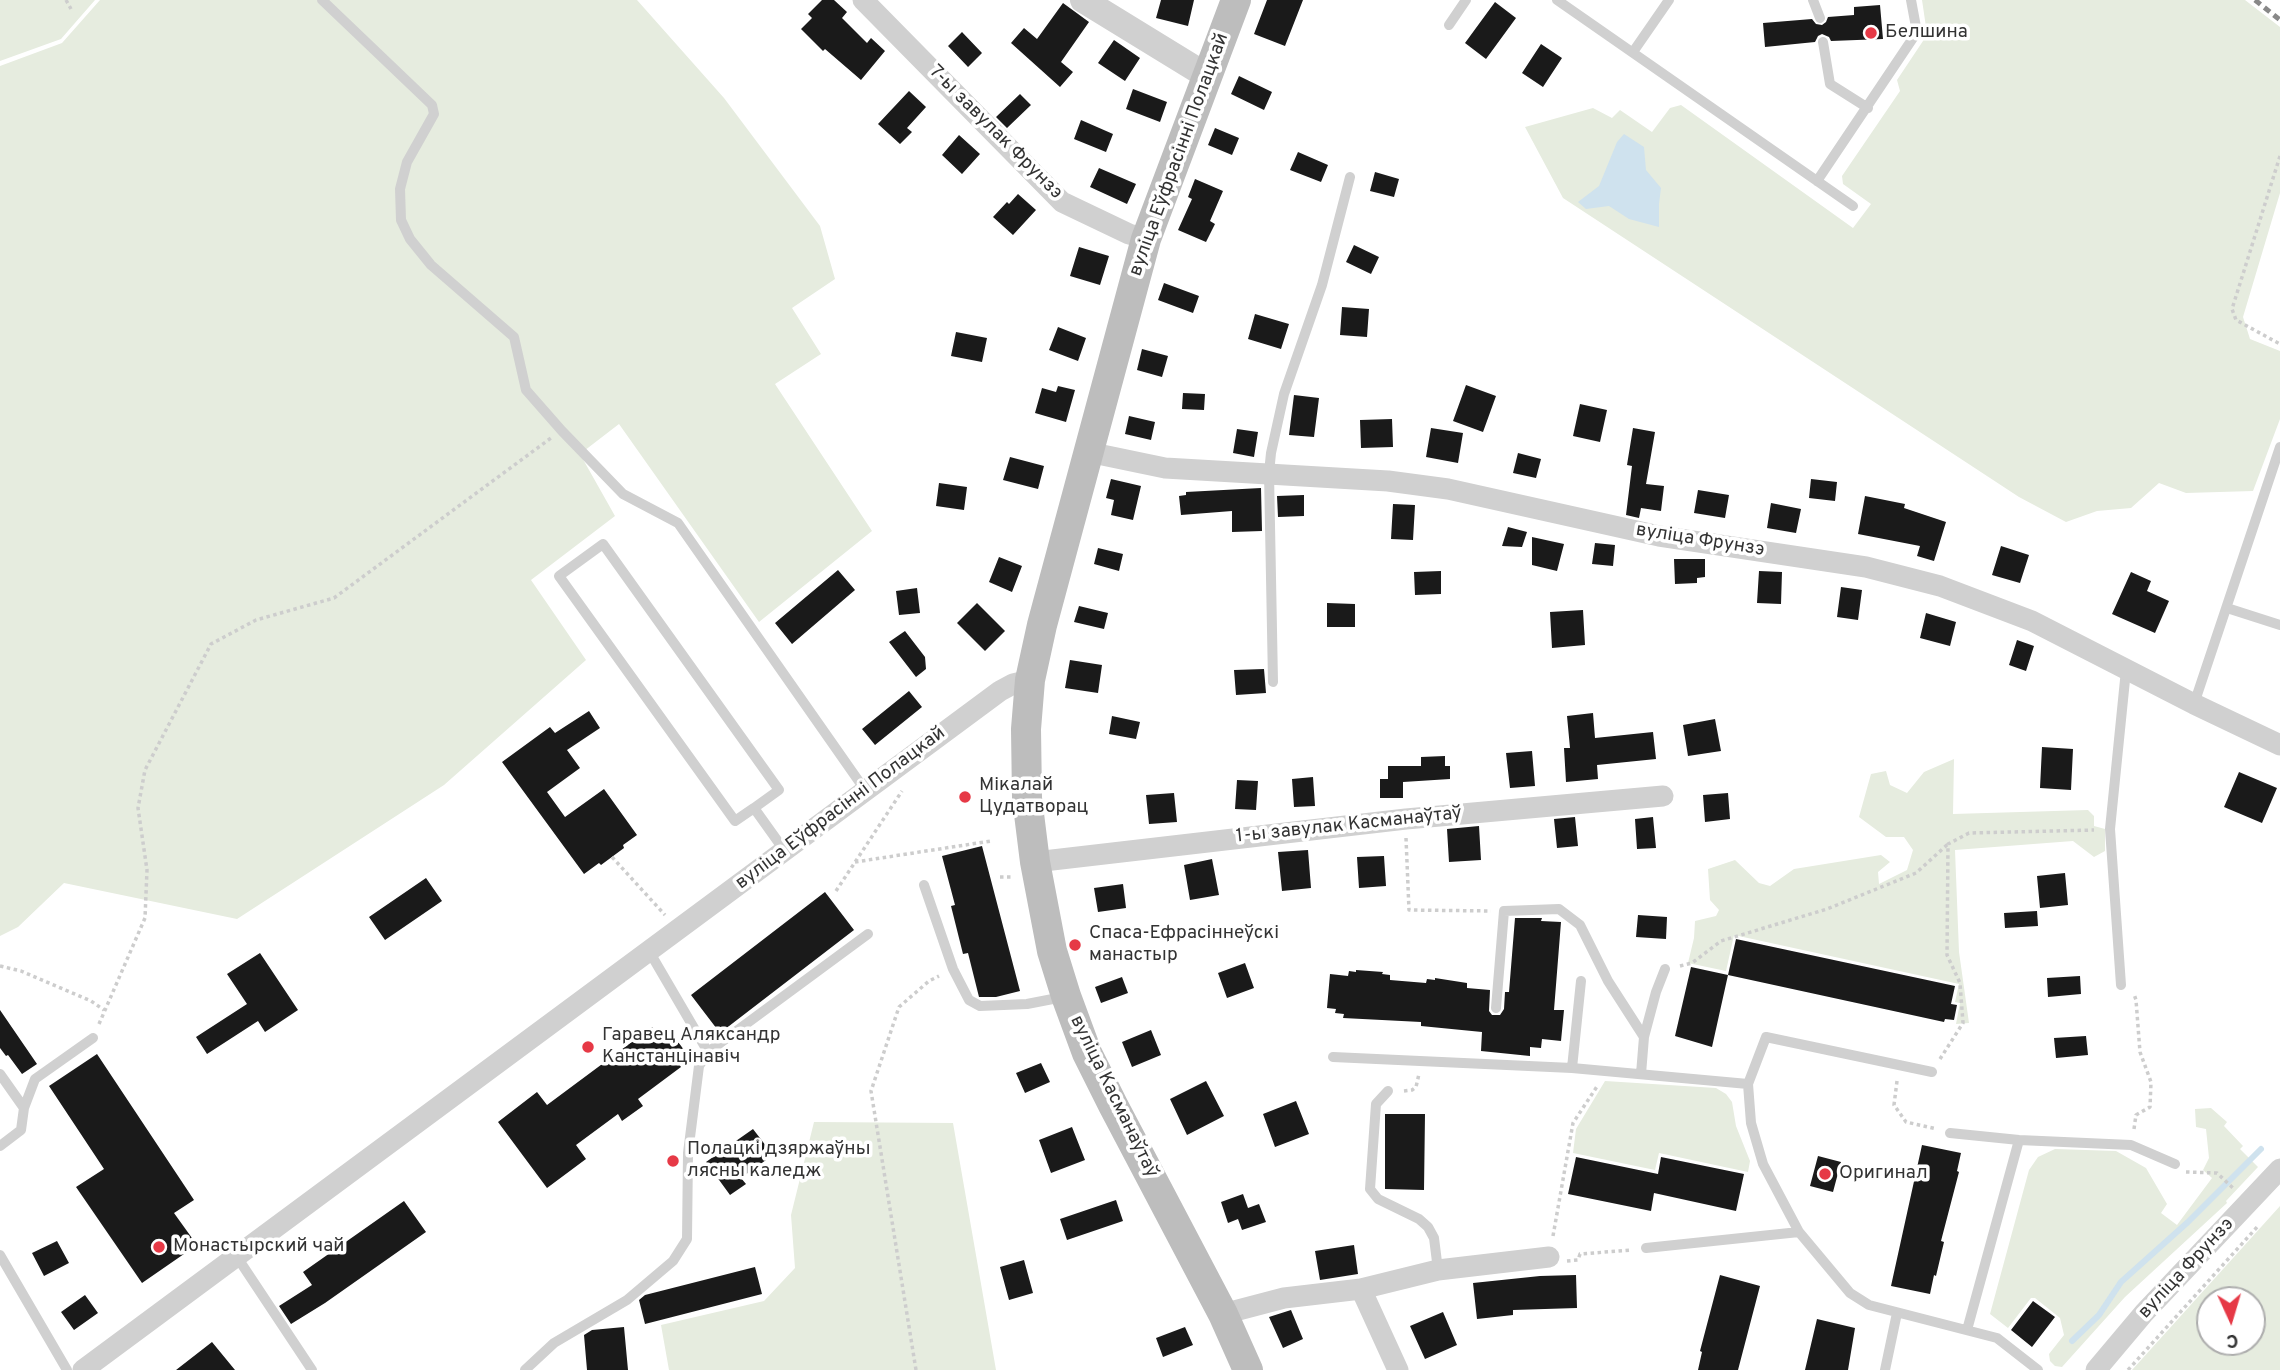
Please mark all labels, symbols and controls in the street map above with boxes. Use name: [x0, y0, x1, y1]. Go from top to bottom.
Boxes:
place label: Белшина: [1885, 22, 1968, 44]
marker: Белшина: [1863, 25, 1879, 41]
street label: вуліца Еўфрасінні Полацкай: [1125, 30, 1235, 280]
street label: 7-ы завулак Фрунзэ: [923, 61, 1067, 205]
street label: вуліца Фрунзэ: [1634, 520, 1766, 562]
street label: вуліца Еўфрасінні Полацкай: [732, 723, 950, 895]
place label: Мікалай Цудатворац: [979, 775, 1088, 819]
marker: Мікалай Цудатворац: [957, 789, 973, 805]
street label: 1-ы завулак Касманаўтаў: [1235, 803, 1463, 849]
place label: Спаса-Ефрасіннеўскі манастыр: [1089, 923, 1279, 967]
marker: Спаса-Ефрасіннеўскі манастыр: [1067, 937, 1083, 953]
street label: вуліца Касманаўтаў: [1064, 1012, 1162, 1182]
place label: Гаравец Аляксандр Канстанцінавіч: [602, 1025, 781, 1069]
marker: Гаравец Аляксандр Канстанцінавіч: [580, 1039, 596, 1055]
place label: Полацкі дзяржаўны лясны каледж: [687, 1139, 870, 1183]
marker: Полацкі дзяржаўны лясны каледж: [665, 1153, 681, 1169]
place label: Оригинал: [1839, 1163, 1928, 1185]
marker: Оригинал: [1817, 1166, 1833, 1182]
street label: вуліца Фрунзэ: [2134, 1214, 2240, 1324]
place label: Монастырский чай: [173, 1236, 345, 1258]
marker: Монастырский чай: [151, 1239, 167, 1255]
north arrow: [2196, 1286, 2266, 1356]
text: С: [2225, 1328, 2239, 1352]

